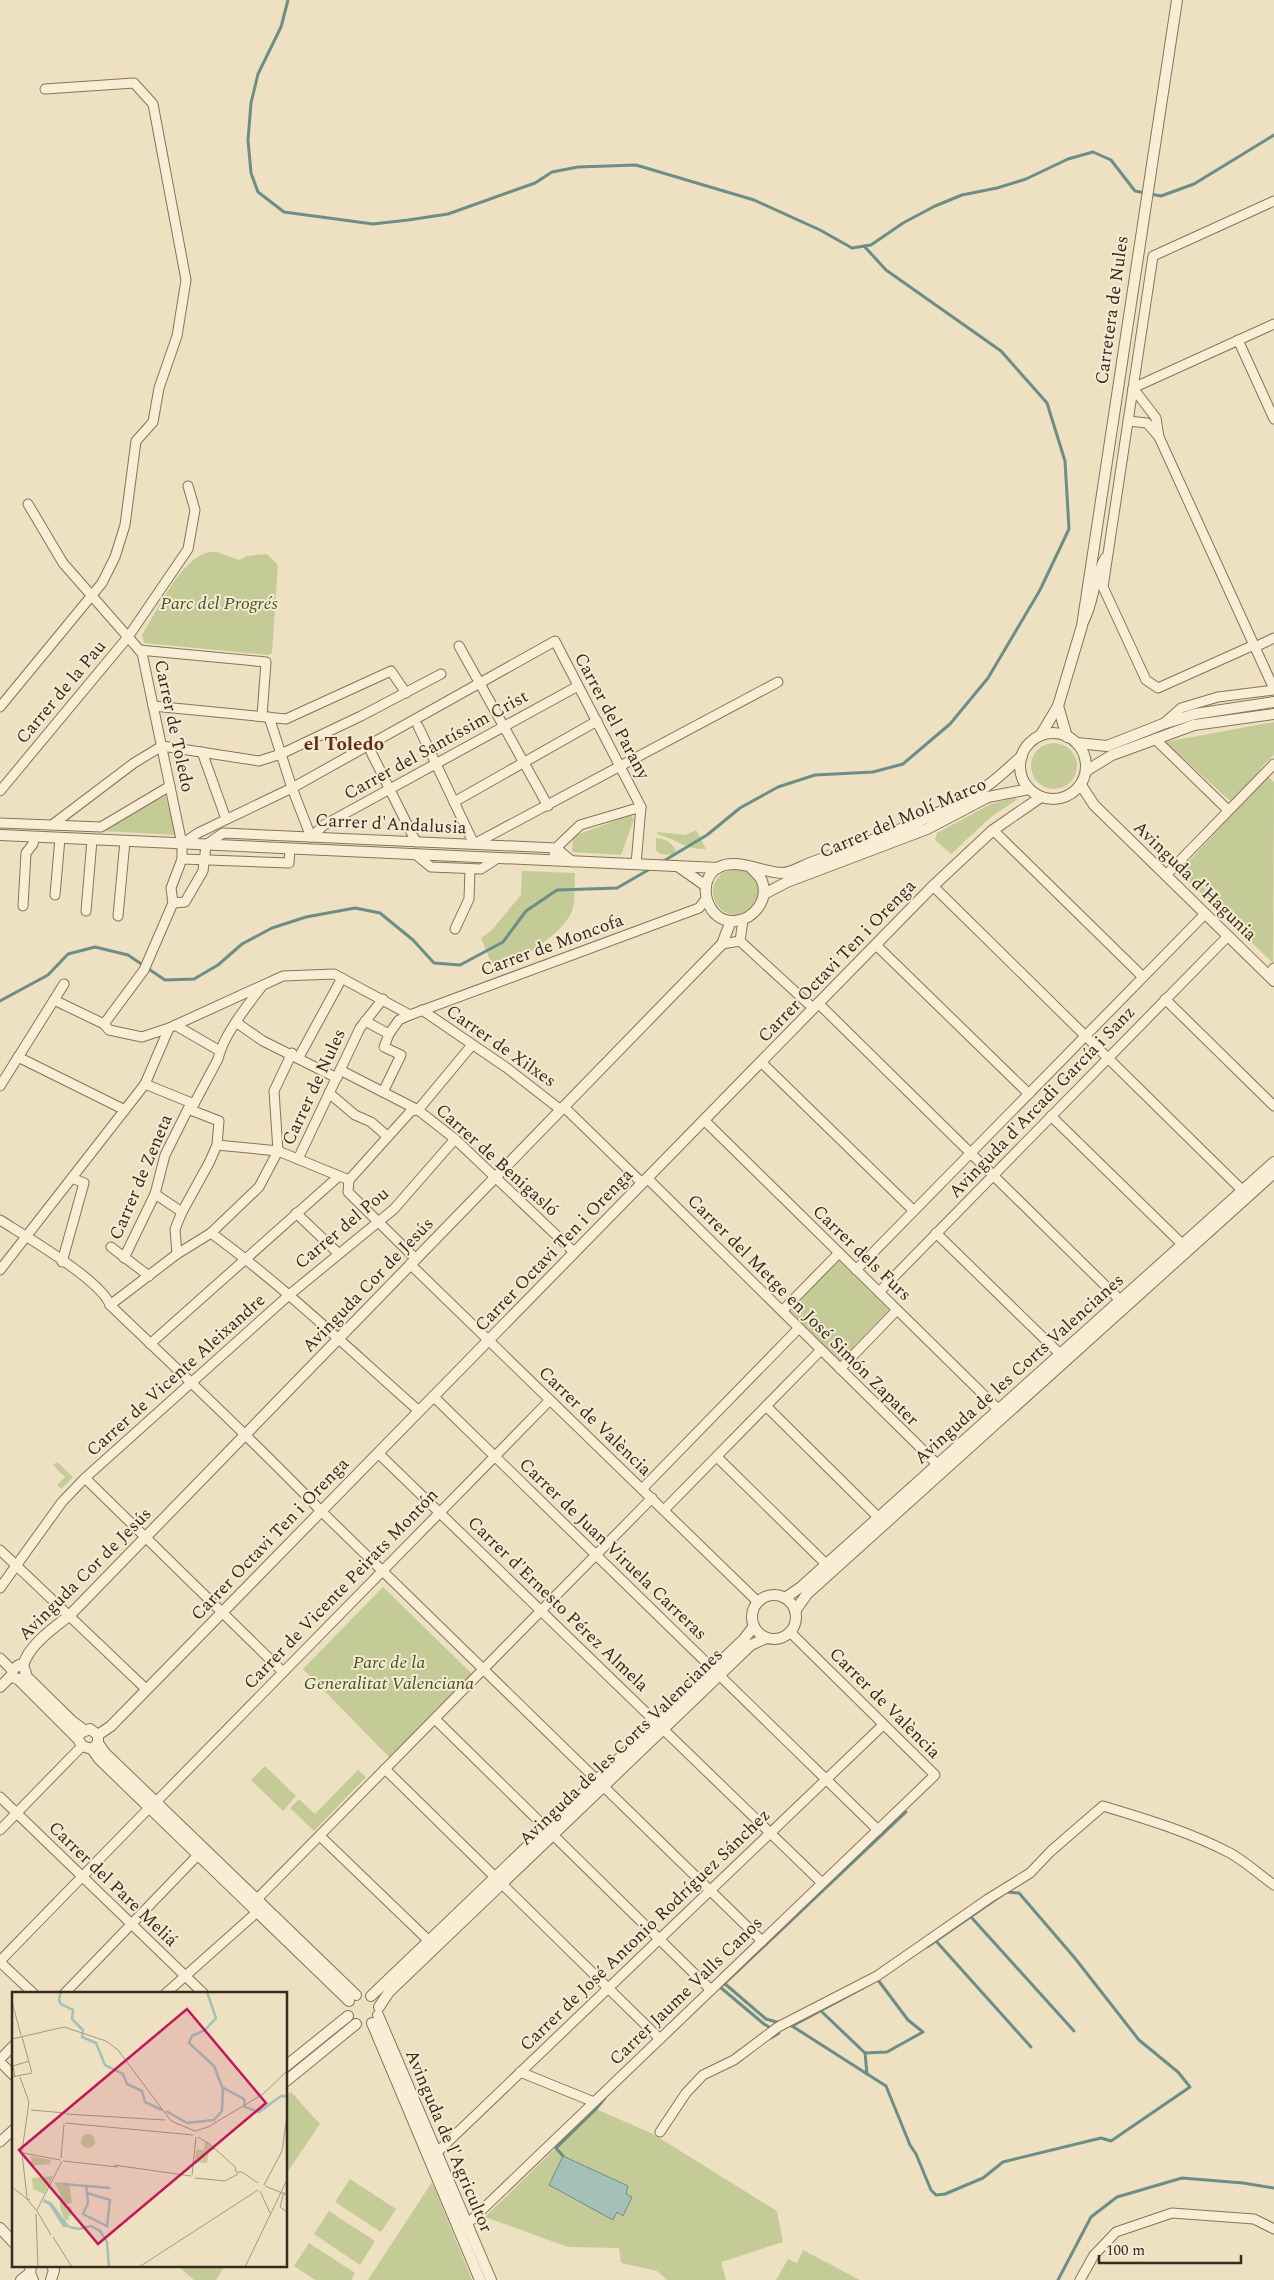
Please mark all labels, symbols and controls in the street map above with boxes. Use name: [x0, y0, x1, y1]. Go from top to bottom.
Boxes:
street label: Carretera de Nules: [1088, 234, 1136, 386]
park label: Parc del Progrés: [160, 590, 278, 617]
street label: Carrer de la Pau: [9, 634, 113, 750]
street label: Carrer del Parany: [567, 648, 657, 785]
street label: Carrer de Toledo: [147, 657, 201, 795]
street label: Carrer del Santíssim Crist: [339, 683, 533, 807]
district label: el Toledo: [304, 730, 384, 759]
street label: Carrer del Molí Marco: [815, 771, 991, 865]
street label: Carrer d'Andalusia: [315, 807, 468, 841]
street label: Avinguda d'Hagunia: [1127, 815, 1263, 948]
street label: Carrer Octavi Ten i Orenga: [752, 873, 923, 1049]
street label: Carrer de Moncofa: [477, 907, 628, 983]
street label: Carrer de Xilxes: [440, 998, 562, 1094]
street label: Avinguda d'Arcadi García i Sanz: [942, 1000, 1142, 1204]
street label: Carrer de Nules: [275, 1024, 353, 1150]
street label: Carrer de Benigasló: [429, 1097, 565, 1223]
street label: Carrer de Zeneta: [102, 1110, 180, 1244]
street label: Carrer Octavi Ten i Orenga: [469, 1162, 640, 1338]
street label: Carrer del Pou: [289, 1180, 395, 1276]
street label: Carrer del Metge en José Simón Zapater: [681, 1188, 925, 1432]
street label: Carrer dels Furs: [806, 1199, 918, 1307]
street label: Avinguda Cor de Jesús: [296, 1211, 440, 1359]
street label: Avinguda de les Corts Valencianes: [908, 1267, 1130, 1471]
street label: Carrer de Vicente Aleixandre: [80, 1287, 272, 1463]
street label: Carrer de València: [532, 1360, 658, 1482]
street label: Carrer Octavi Ten i Orenga: [185, 1451, 356, 1627]
street label: Carrer de Juan Viruela Carreras: [513, 1451, 713, 1647]
street label: Carrer de Vicente Peirats Montón: [237, 1482, 445, 1696]
street label: Avinguda Cor de Jesús: [12, 1501, 158, 1647]
street label: Carrer d'Ernesto Pérez Almela: [461, 1510, 655, 1698]
street label: Carrer de València: [823, 1641, 947, 1765]
street label: Avinguda de les Corts Valencianes: [513, 1642, 729, 1852]
park label: Parc de la Generalitat Valenciana: [304, 1649, 474, 1697]
street label: Carrer de José Antonio Rodríguez Sánchez: [514, 1802, 776, 2058]
street label: Carrer del Pare Meliá: [42, 1815, 184, 1953]
street label: Carrer Jaume Valls Canos: [603, 1910, 769, 2072]
inset map: [12, 1992, 288, 2268]
street label: Avinguda de l'Agricultor: [398, 2045, 500, 2237]
scale bar: [1099, 2232, 1242, 2264]
text: 100 m: [1106, 2239, 1145, 2262]

